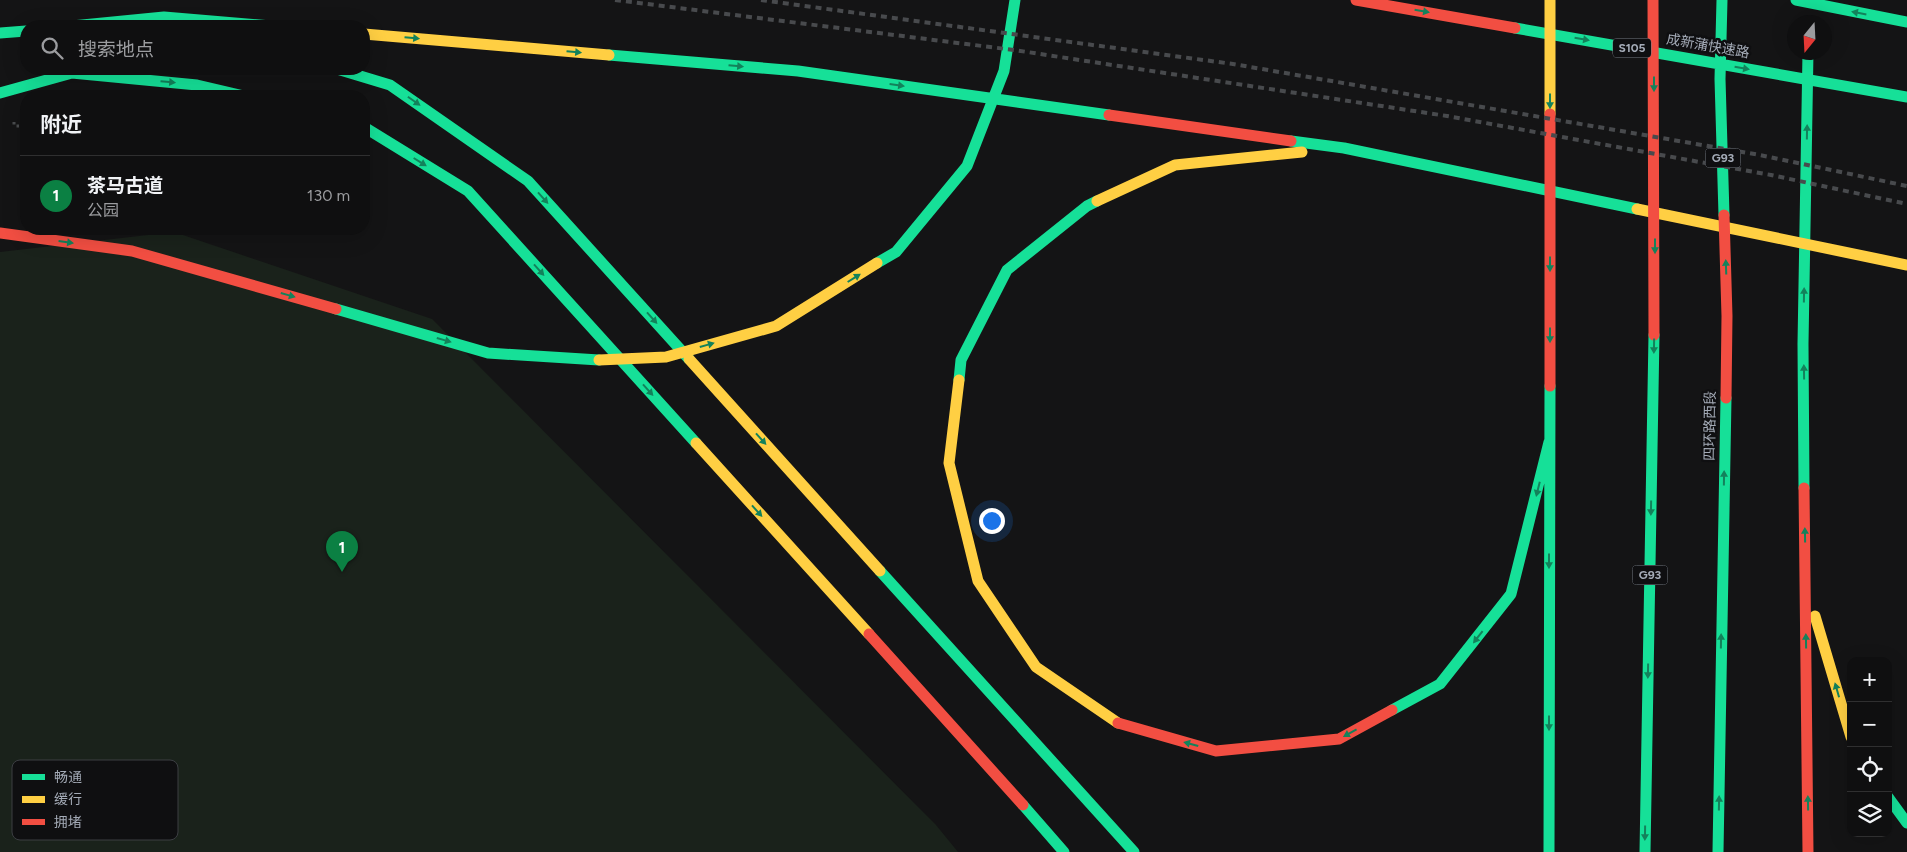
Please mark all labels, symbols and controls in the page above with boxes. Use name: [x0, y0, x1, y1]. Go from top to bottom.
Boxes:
one-way arrow: [1414, 8, 1430, 16]
one-way arrow: [1851, 8, 1867, 16]
north arrow: [1787, 15, 1832, 60]
search box: [20, 20, 370, 75]
street label: 成新蒲快速路: [1665, 30, 1751, 62]
icon: search: [38, 34, 66, 62]
one-way arrow: [405, 34, 421, 42]
one-way arrow: [1574, 36, 1590, 44]
text: 搜索地点: [78, 38, 154, 61]
road number: S105: [1613, 38, 1651, 58]
one-way arrow: [567, 48, 583, 56]
one-way arrow: [728, 62, 744, 70]
one-way arrow: [1734, 64, 1750, 72]
one-way arrow: [1650, 76, 1658, 92]
one-way arrow: [160, 78, 176, 86]
one-way arrow: [890, 81, 906, 89]
one-way arrow: [1546, 93, 1554, 109]
one-way arrow: [407, 96, 420, 106]
text: 附近: [40, 112, 82, 137]
one-way arrow: [1803, 124, 1811, 140]
road number: G93: [1706, 148, 1740, 168]
one-way arrow: [414, 157, 427, 166]
text: 茶马古道: [87, 174, 163, 197]
text: 1: [53, 186, 59, 205]
text: 130 m: [307, 186, 350, 205]
one-way arrow: [537, 191, 549, 203]
text: 公园: [87, 201, 119, 220]
one-way arrow: [58, 238, 74, 246]
one-way arrow: [1651, 238, 1659, 254]
one-way arrow: [1546, 256, 1554, 272]
one-way arrow: [1721, 259, 1729, 275]
one-way arrow: [533, 263, 545, 275]
one-way arrow: [847, 273, 860, 283]
one-way arrow: [1800, 287, 1808, 303]
one-way arrow: [280, 292, 295, 300]
one-way arrow: [646, 312, 658, 324]
one-way arrow: [1546, 328, 1554, 344]
one-way arrow: [436, 337, 451, 345]
one-way arrow: [1650, 338, 1658, 354]
one-way arrow: [700, 341, 715, 349]
one-way arrow: [1800, 364, 1808, 380]
one-way arrow: [643, 384, 654, 397]
street label: 四环路西段: [1701, 391, 1719, 461]
one-way arrow: [755, 432, 767, 444]
one-way arrow: [1720, 470, 1728, 486]
one-way arrow: [1533, 482, 1541, 497]
one-way arrow: [1647, 501, 1655, 517]
one-way arrow: [752, 504, 763, 517]
your location: [979, 508, 1005, 534]
one-way arrow: [1801, 527, 1809, 543]
pin: 1: [326, 531, 358, 572]
one-way arrow: [1545, 553, 1553, 569]
road number: G93: [1632, 566, 1668, 584]
one-way arrow: [1472, 630, 1483, 643]
one-way arrow: [1718, 633, 1726, 649]
one-way arrow: [1802, 633, 1810, 649]
map controls: [1847, 657, 1892, 837]
button: +: [1847, 657, 1892, 702]
one-way arrow: [1644, 663, 1652, 679]
one-way arrow: [1833, 682, 1841, 697]
button: −: [1847, 702, 1892, 747]
one-way arrow: [1545, 715, 1553, 731]
one-way arrow: [1343, 729, 1358, 737]
one-way arrow: [1183, 740, 1198, 748]
button: locate: [1847, 747, 1892, 792]
legend: [12, 760, 178, 840]
text: 畅通: [54, 769, 82, 786]
text: 缓行: [54, 791, 82, 808]
button: layers: [1847, 792, 1892, 837]
one-way arrow: [1715, 795, 1723, 811]
one-way arrow: [1804, 795, 1812, 811]
text: 拥堵: [54, 814, 82, 831]
one-way arrow: [1641, 825, 1649, 841]

